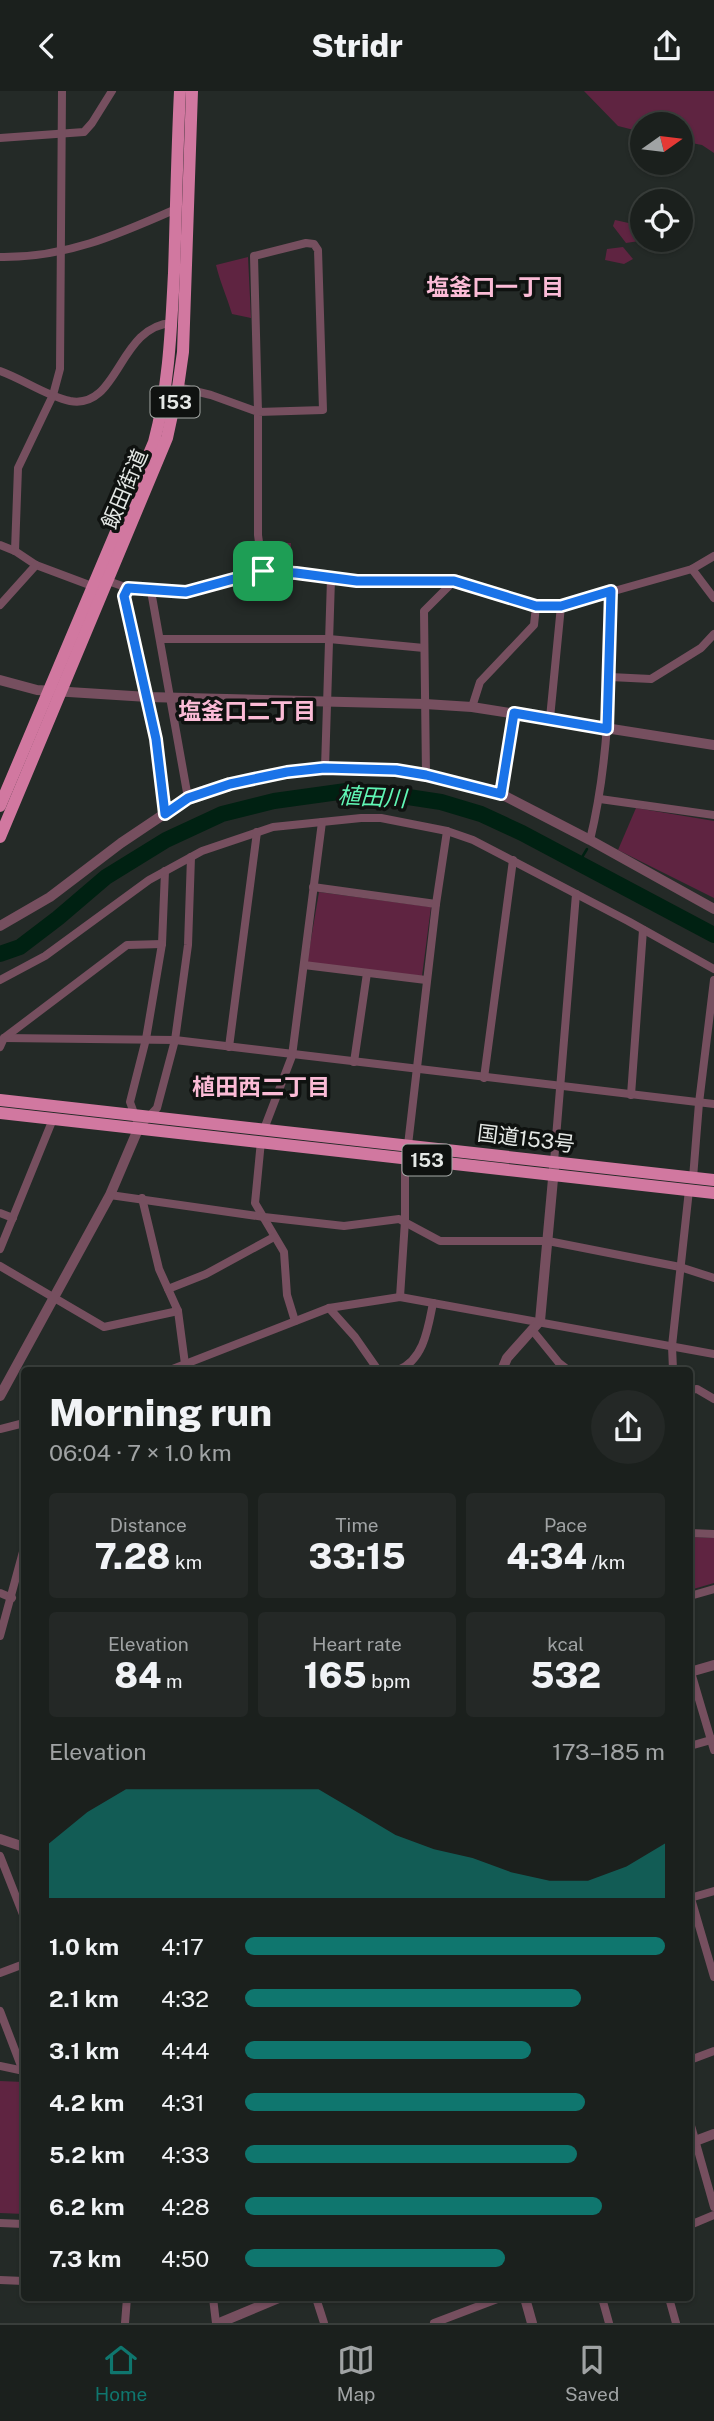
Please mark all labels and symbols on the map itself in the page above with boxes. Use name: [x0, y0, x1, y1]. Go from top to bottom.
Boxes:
north arrow: [630, 112, 693, 175]
district label: 塩釜口一丁目: [426, 273, 564, 300]
road number: 153: [150, 387, 200, 417]
street label: 飯田街道: [97, 445, 152, 532]
pin: [233, 541, 293, 601]
district label: 塩釜口二丁目: [178, 697, 316, 724]
water label: 植田川: [337, 781, 410, 812]
district label: 植田西二丁目: [192, 1073, 330, 1100]
street label: 国道153号: [476, 1120, 576, 1157]
road number: 153: [402, 1145, 452, 1175]

